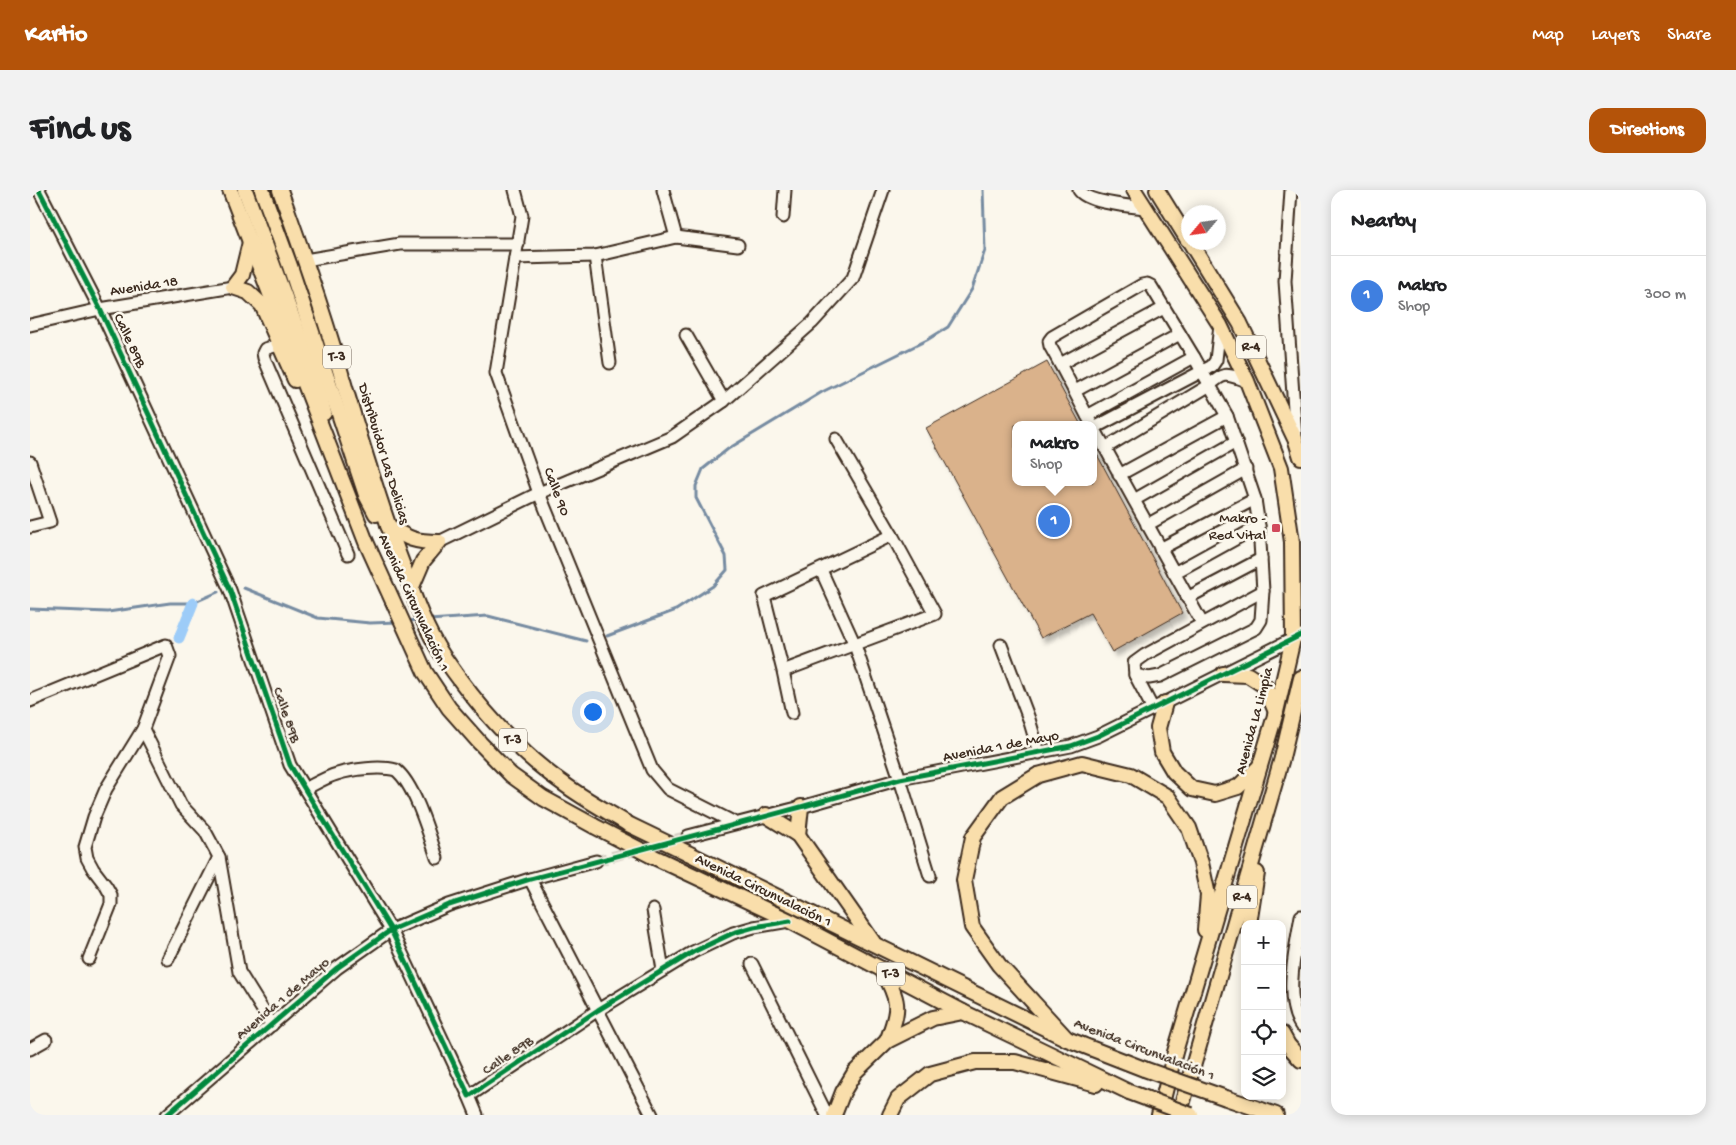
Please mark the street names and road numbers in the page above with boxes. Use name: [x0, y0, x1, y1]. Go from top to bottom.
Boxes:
street label: Avenida 18: [109, 273, 179, 301]
street label: Calle 89B: [109, 311, 150, 371]
road number: R-4: [1236, 336, 1266, 358]
road number: T-3: [323, 346, 351, 368]
street label: Distribuidor Las Delicias: [353, 381, 413, 527]
street label: Calle 90: [539, 465, 574, 519]
street label: Avenida Circunvalación 1: [373, 531, 453, 675]
street label: Avenida La Limpia: [1232, 665, 1278, 776]
street label: Calle 89B: [268, 685, 304, 746]
street label: Avenida 1 de Mayo: [941, 727, 1061, 767]
road number: T-3: [499, 728, 527, 752]
street label: Avenida Circunvalación 1: [692, 850, 834, 932]
road number: R-4: [1227, 886, 1257, 909]
street label: Avenida 1 de Mayo: [233, 953, 334, 1044]
road number: T-3: [877, 962, 905, 986]
street label: Avenida Circunvalación 1: [1071, 1015, 1217, 1085]
street label: Calle 89B: [479, 1032, 537, 1080]

